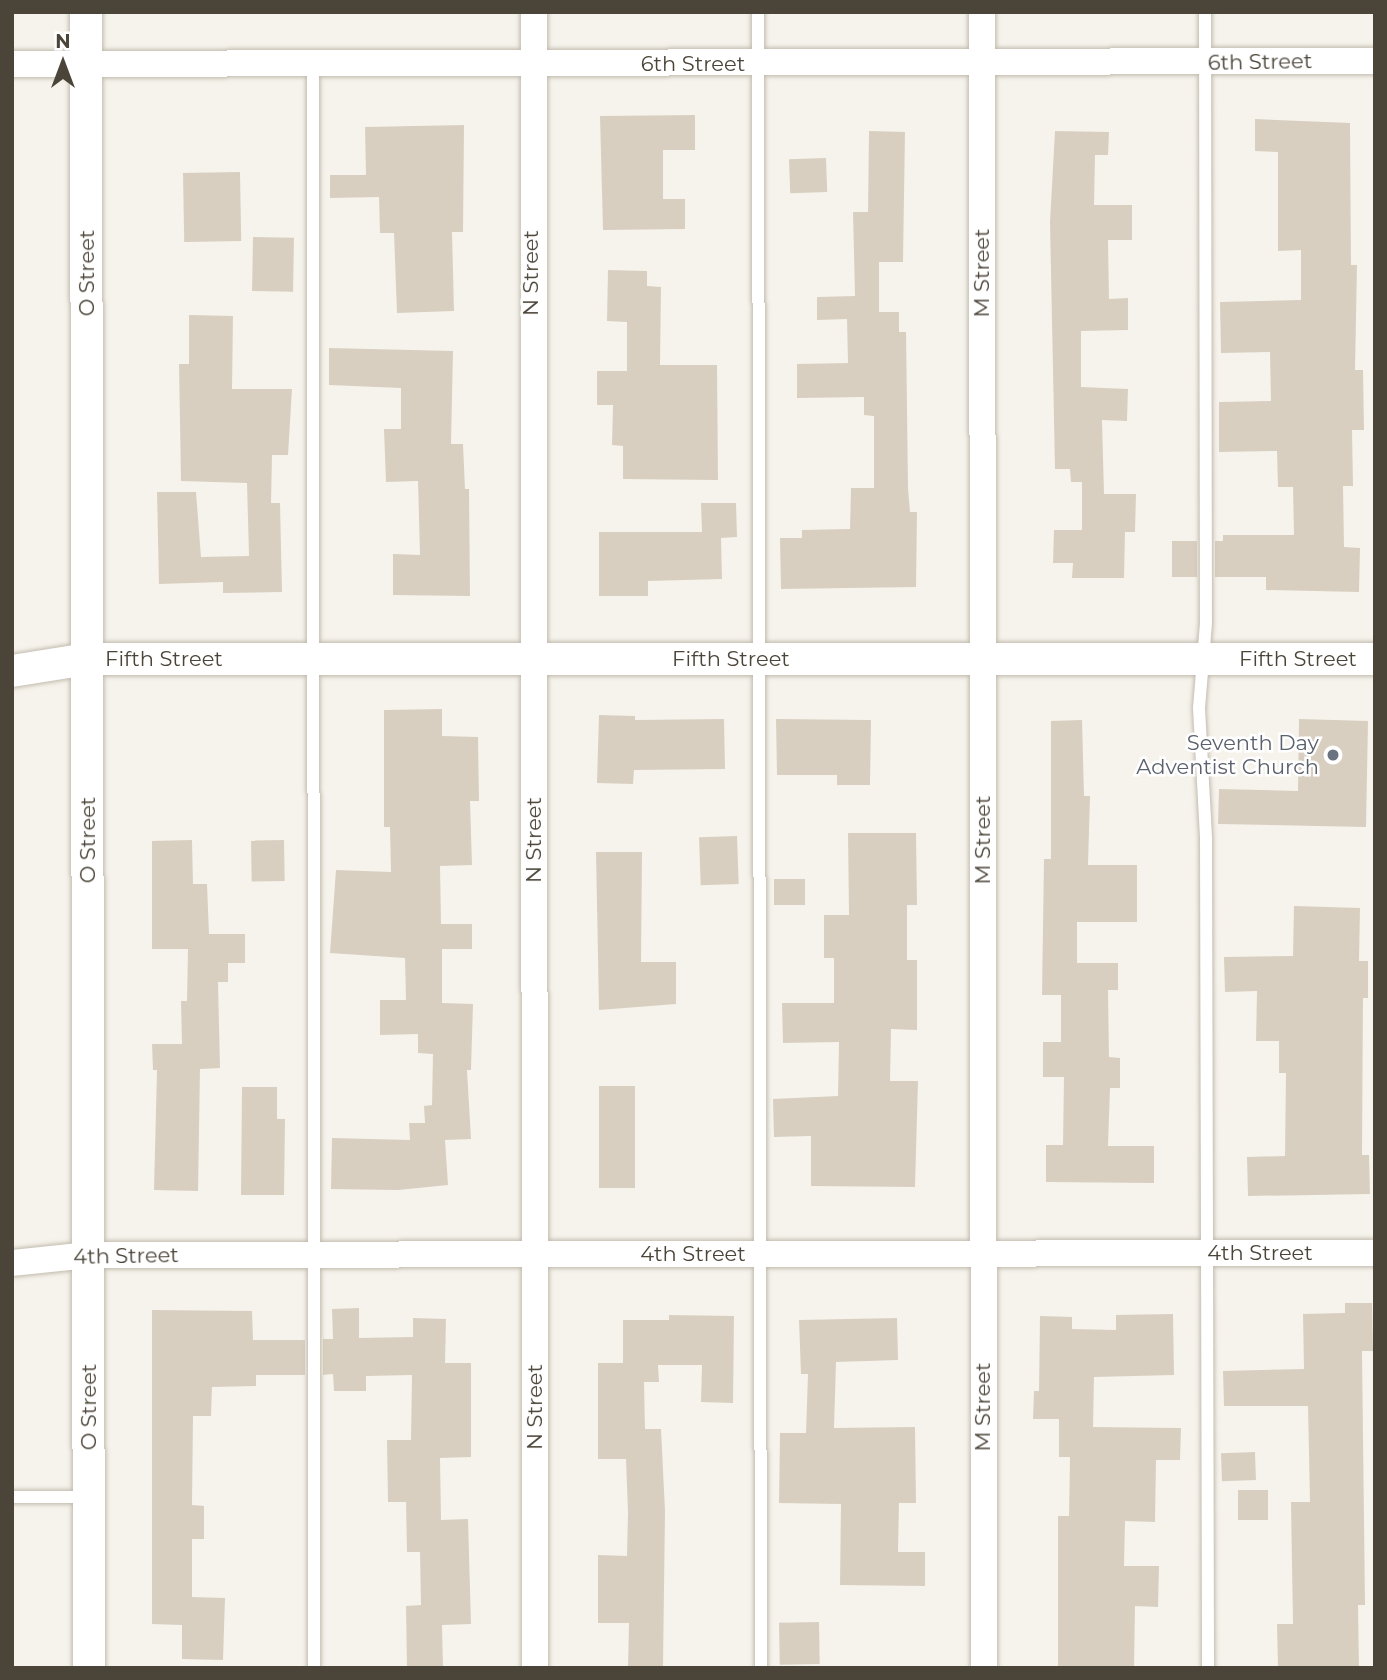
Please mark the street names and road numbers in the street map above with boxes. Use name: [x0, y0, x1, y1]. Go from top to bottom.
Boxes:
street label: 6th Street: [1208, 48, 1312, 76]
street label: 6th Street: [641, 51, 745, 77]
street label: M Street: [969, 228, 995, 318]
street label: O Street: [74, 230, 100, 316]
street label: N Street: [518, 230, 544, 316]
street label: Fifth Street: [105, 646, 223, 672]
street label: Fifth Street: [672, 646, 790, 672]
street label: Fifth Street: [1239, 646, 1357, 672]
street label: M Street: [970, 795, 996, 885]
street label: O Street: [75, 797, 101, 883]
street label: N Street: [521, 797, 547, 883]
street label: 4th Street: [1207, 1240, 1313, 1266]
street label: 4th Street: [640, 1241, 746, 1267]
street label: 4th Street: [73, 1242, 179, 1270]
street label: M Street: [970, 1362, 996, 1452]
street label: O Street: [76, 1364, 102, 1450]
street label: N Street: [522, 1364, 548, 1450]

